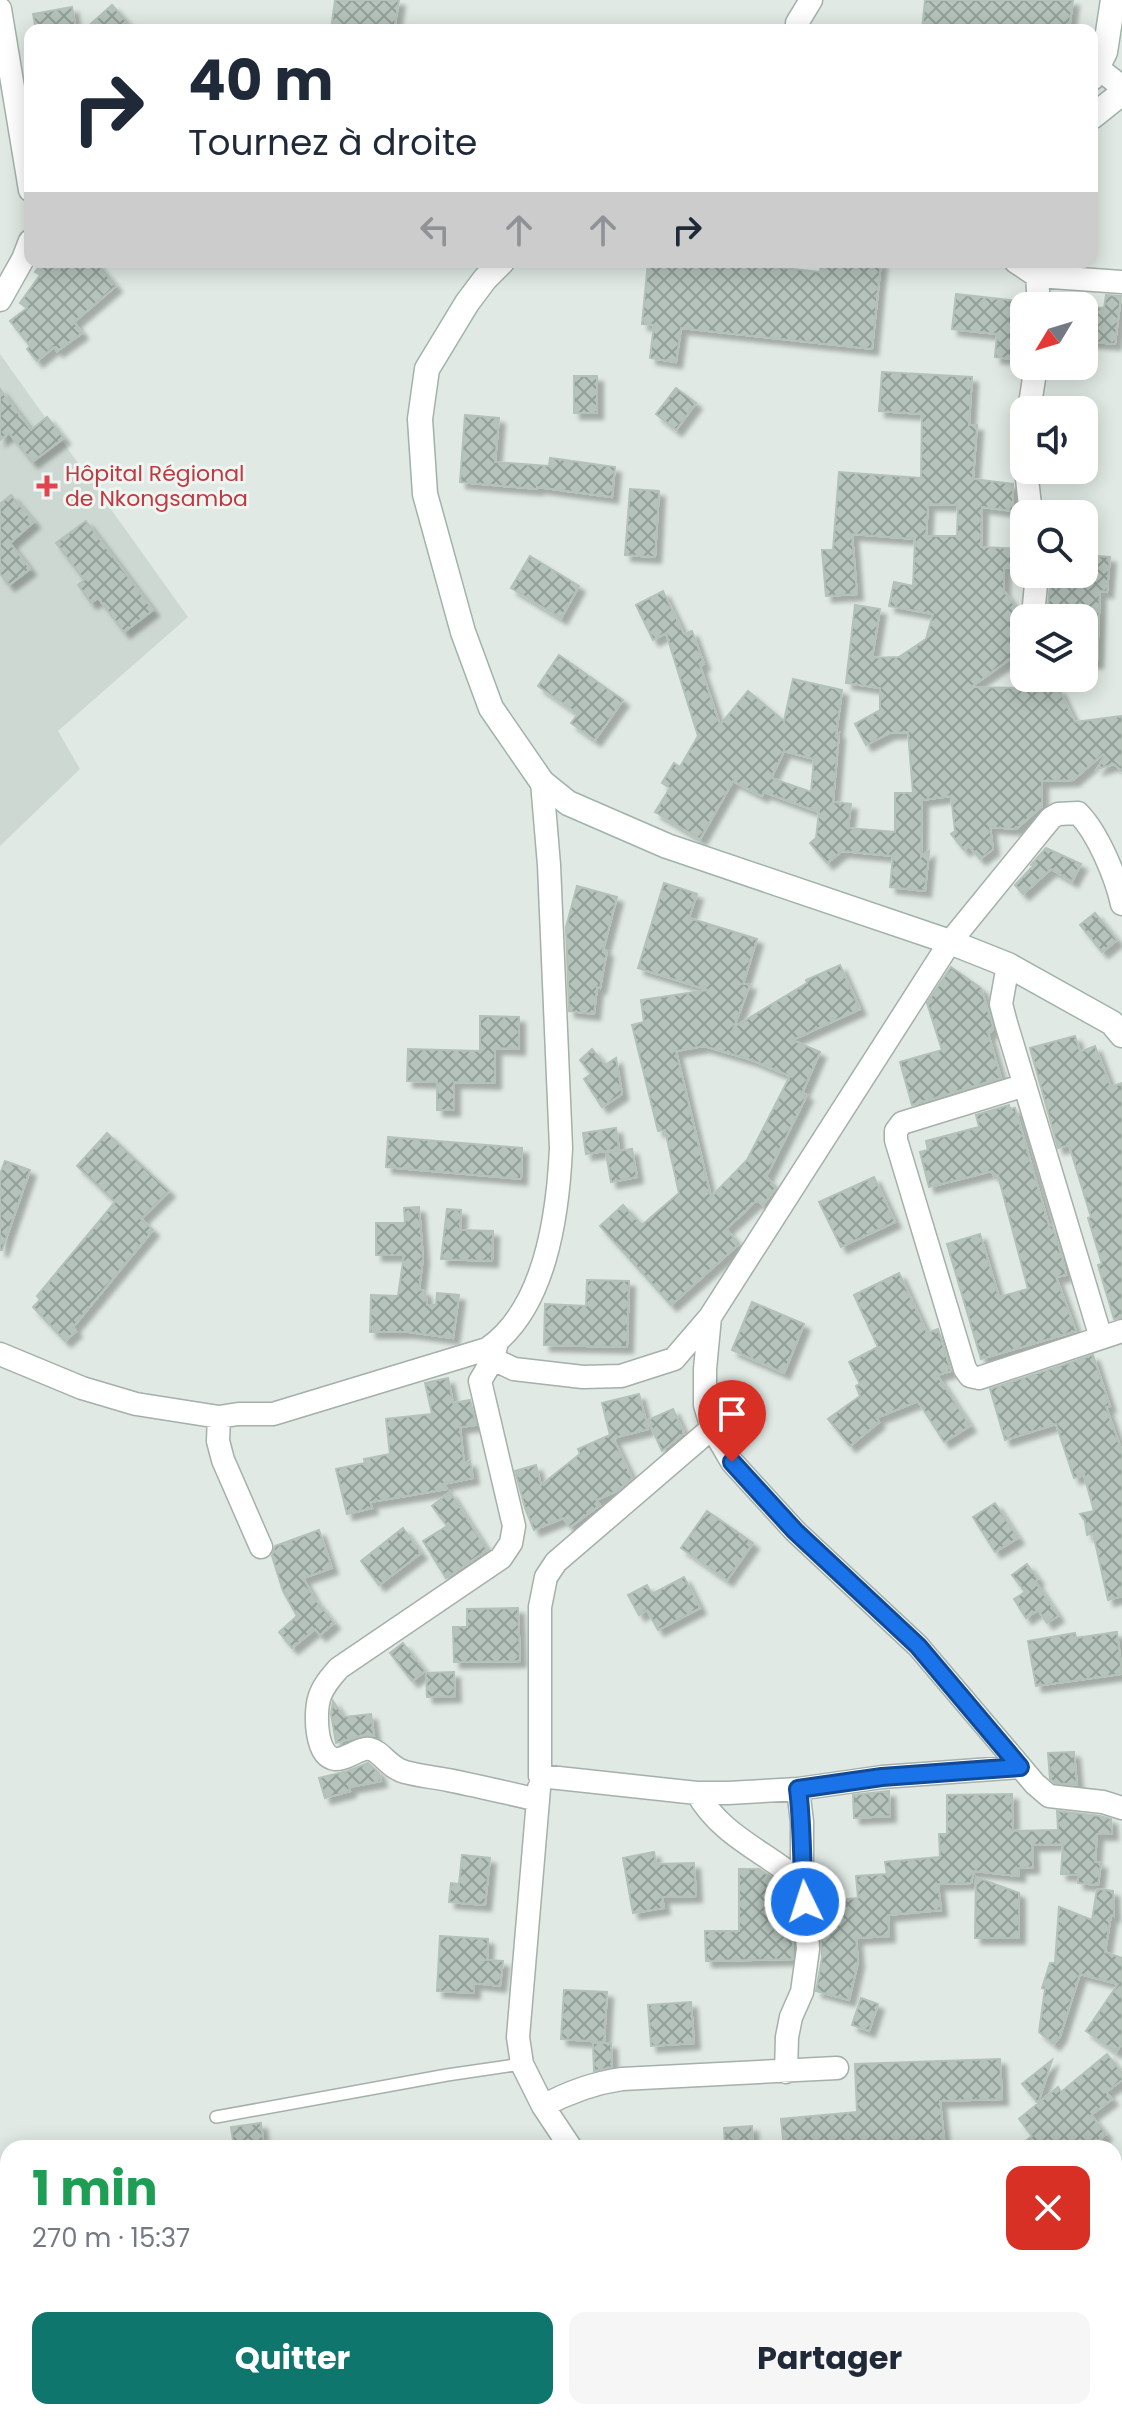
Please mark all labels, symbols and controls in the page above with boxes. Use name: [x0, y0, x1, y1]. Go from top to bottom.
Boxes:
text: 40 m: [188, 41, 334, 120]
icon: right: [56, 56, 160, 160]
text: Tournez à droite: [188, 117, 477, 168]
icon: left: [413, 208, 457, 252]
icon: ahead: [497, 208, 541, 252]
icon: ahead: [581, 208, 625, 252]
icon: right: [665, 208, 709, 252]
north arrow: [1010, 292, 1098, 380]
map controls: [1010, 292, 1098, 692]
button: sound: [1010, 396, 1098, 484]
place label: Hôpital Régional de Nkongsamba: [65, 458, 248, 514]
marker: Hôpital Régional de Nkongsamba: [36, 475, 58, 497]
button: search: [1010, 500, 1098, 588]
button: layers: [1010, 604, 1098, 692]
pin: [698, 1380, 766, 1462]
icon: arrive: [710, 1392, 754, 1436]
position arrow: [763, 1860, 847, 1944]
text: 1 min: [32, 2155, 158, 2222]
button: close: [1006, 2166, 1090, 2250]
text: 270 m · 15:37: [32, 2220, 190, 2256]
button: Quitter: [32, 2312, 553, 2404]
button: Partager: [569, 2312, 1090, 2404]

